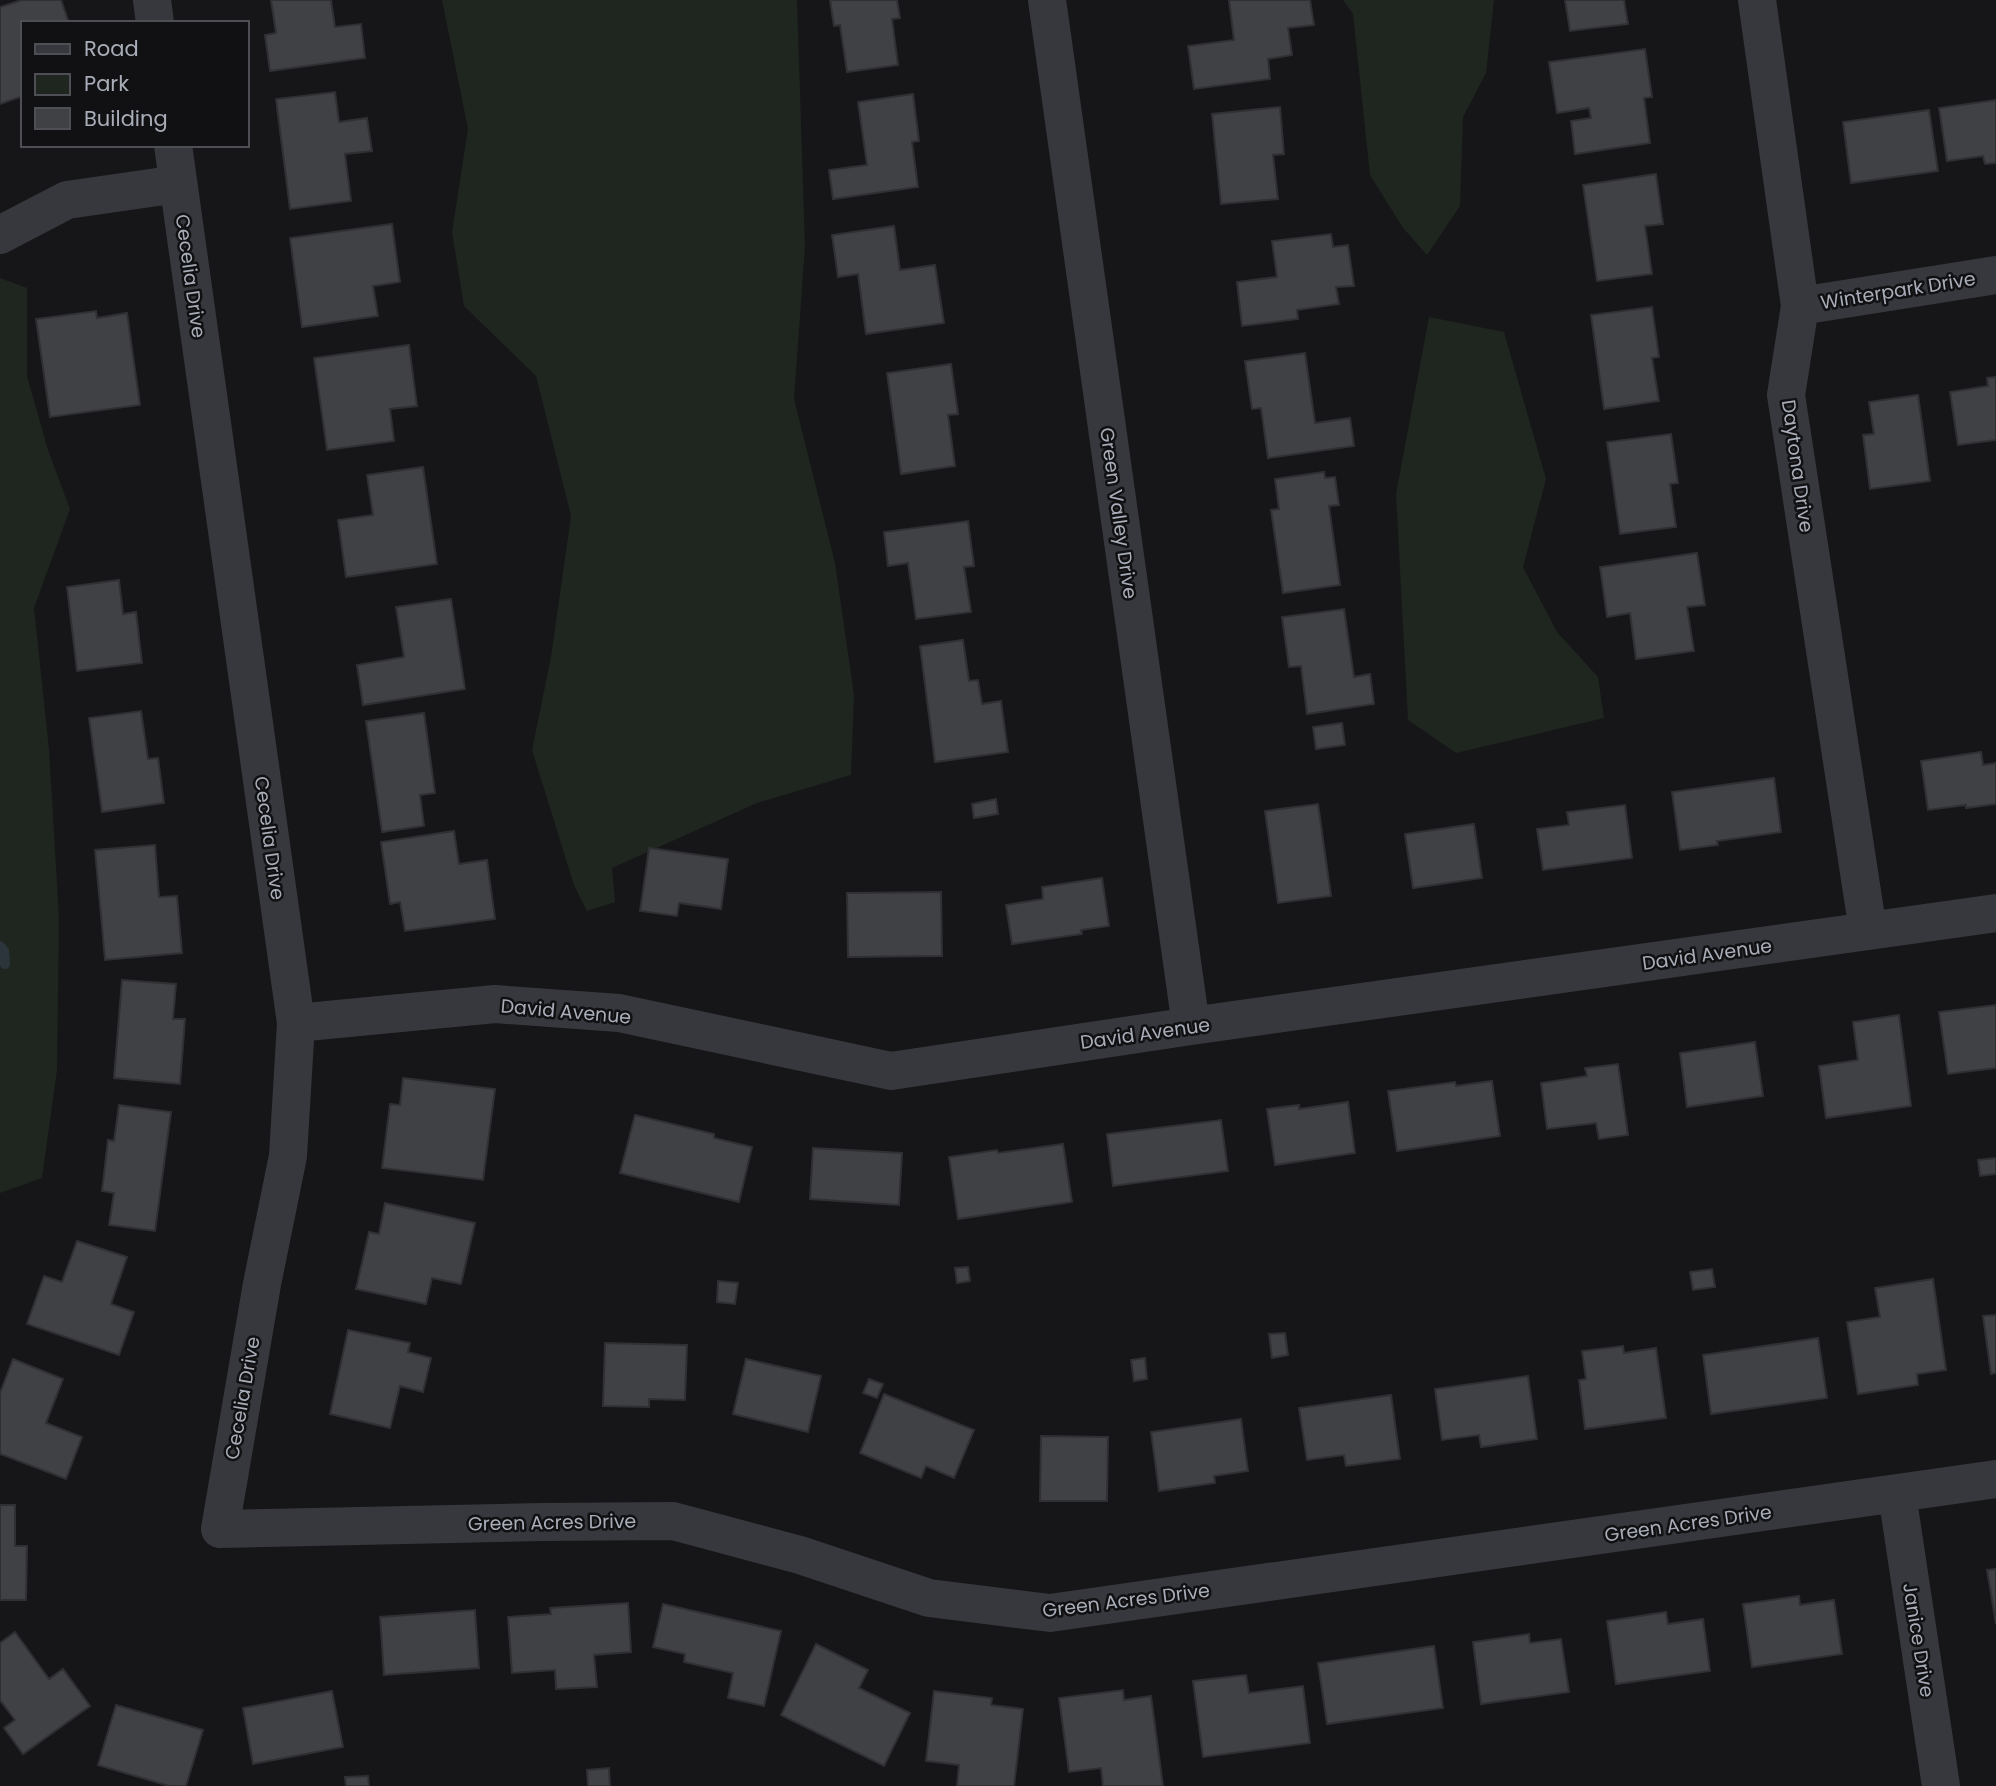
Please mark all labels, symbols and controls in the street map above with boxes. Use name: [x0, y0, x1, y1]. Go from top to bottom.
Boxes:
legend: [21, 21, 248, 147]
text: Road: [84, 34, 139, 63]
text: Park: [84, 69, 129, 98]
text: Building: [84, 104, 168, 133]
street label: Cecelia Drive: [168, 212, 213, 340]
street label: Winterpark Drive: [1819, 265, 1977, 316]
street label: Daytona Drive: [1775, 398, 1820, 534]
street label: Green Valley Drive: [1093, 426, 1144, 601]
street label: Cecelia Drive: [247, 774, 292, 902]
street label: David Avenue: [1640, 932, 1774, 977]
street label: David Avenue: [500, 992, 632, 1031]
street label: David Avenue: [1078, 1011, 1212, 1056]
street label: Cecelia Drive: [218, 1334, 267, 1462]
street label: Green Acres Drive: [1603, 1498, 1773, 1549]
street label: Green Acres Drive: [468, 1508, 636, 1537]
street label: Green Acres Drive: [1041, 1577, 1211, 1624]
street label: Janice Drive: [1896, 1581, 1941, 1699]

